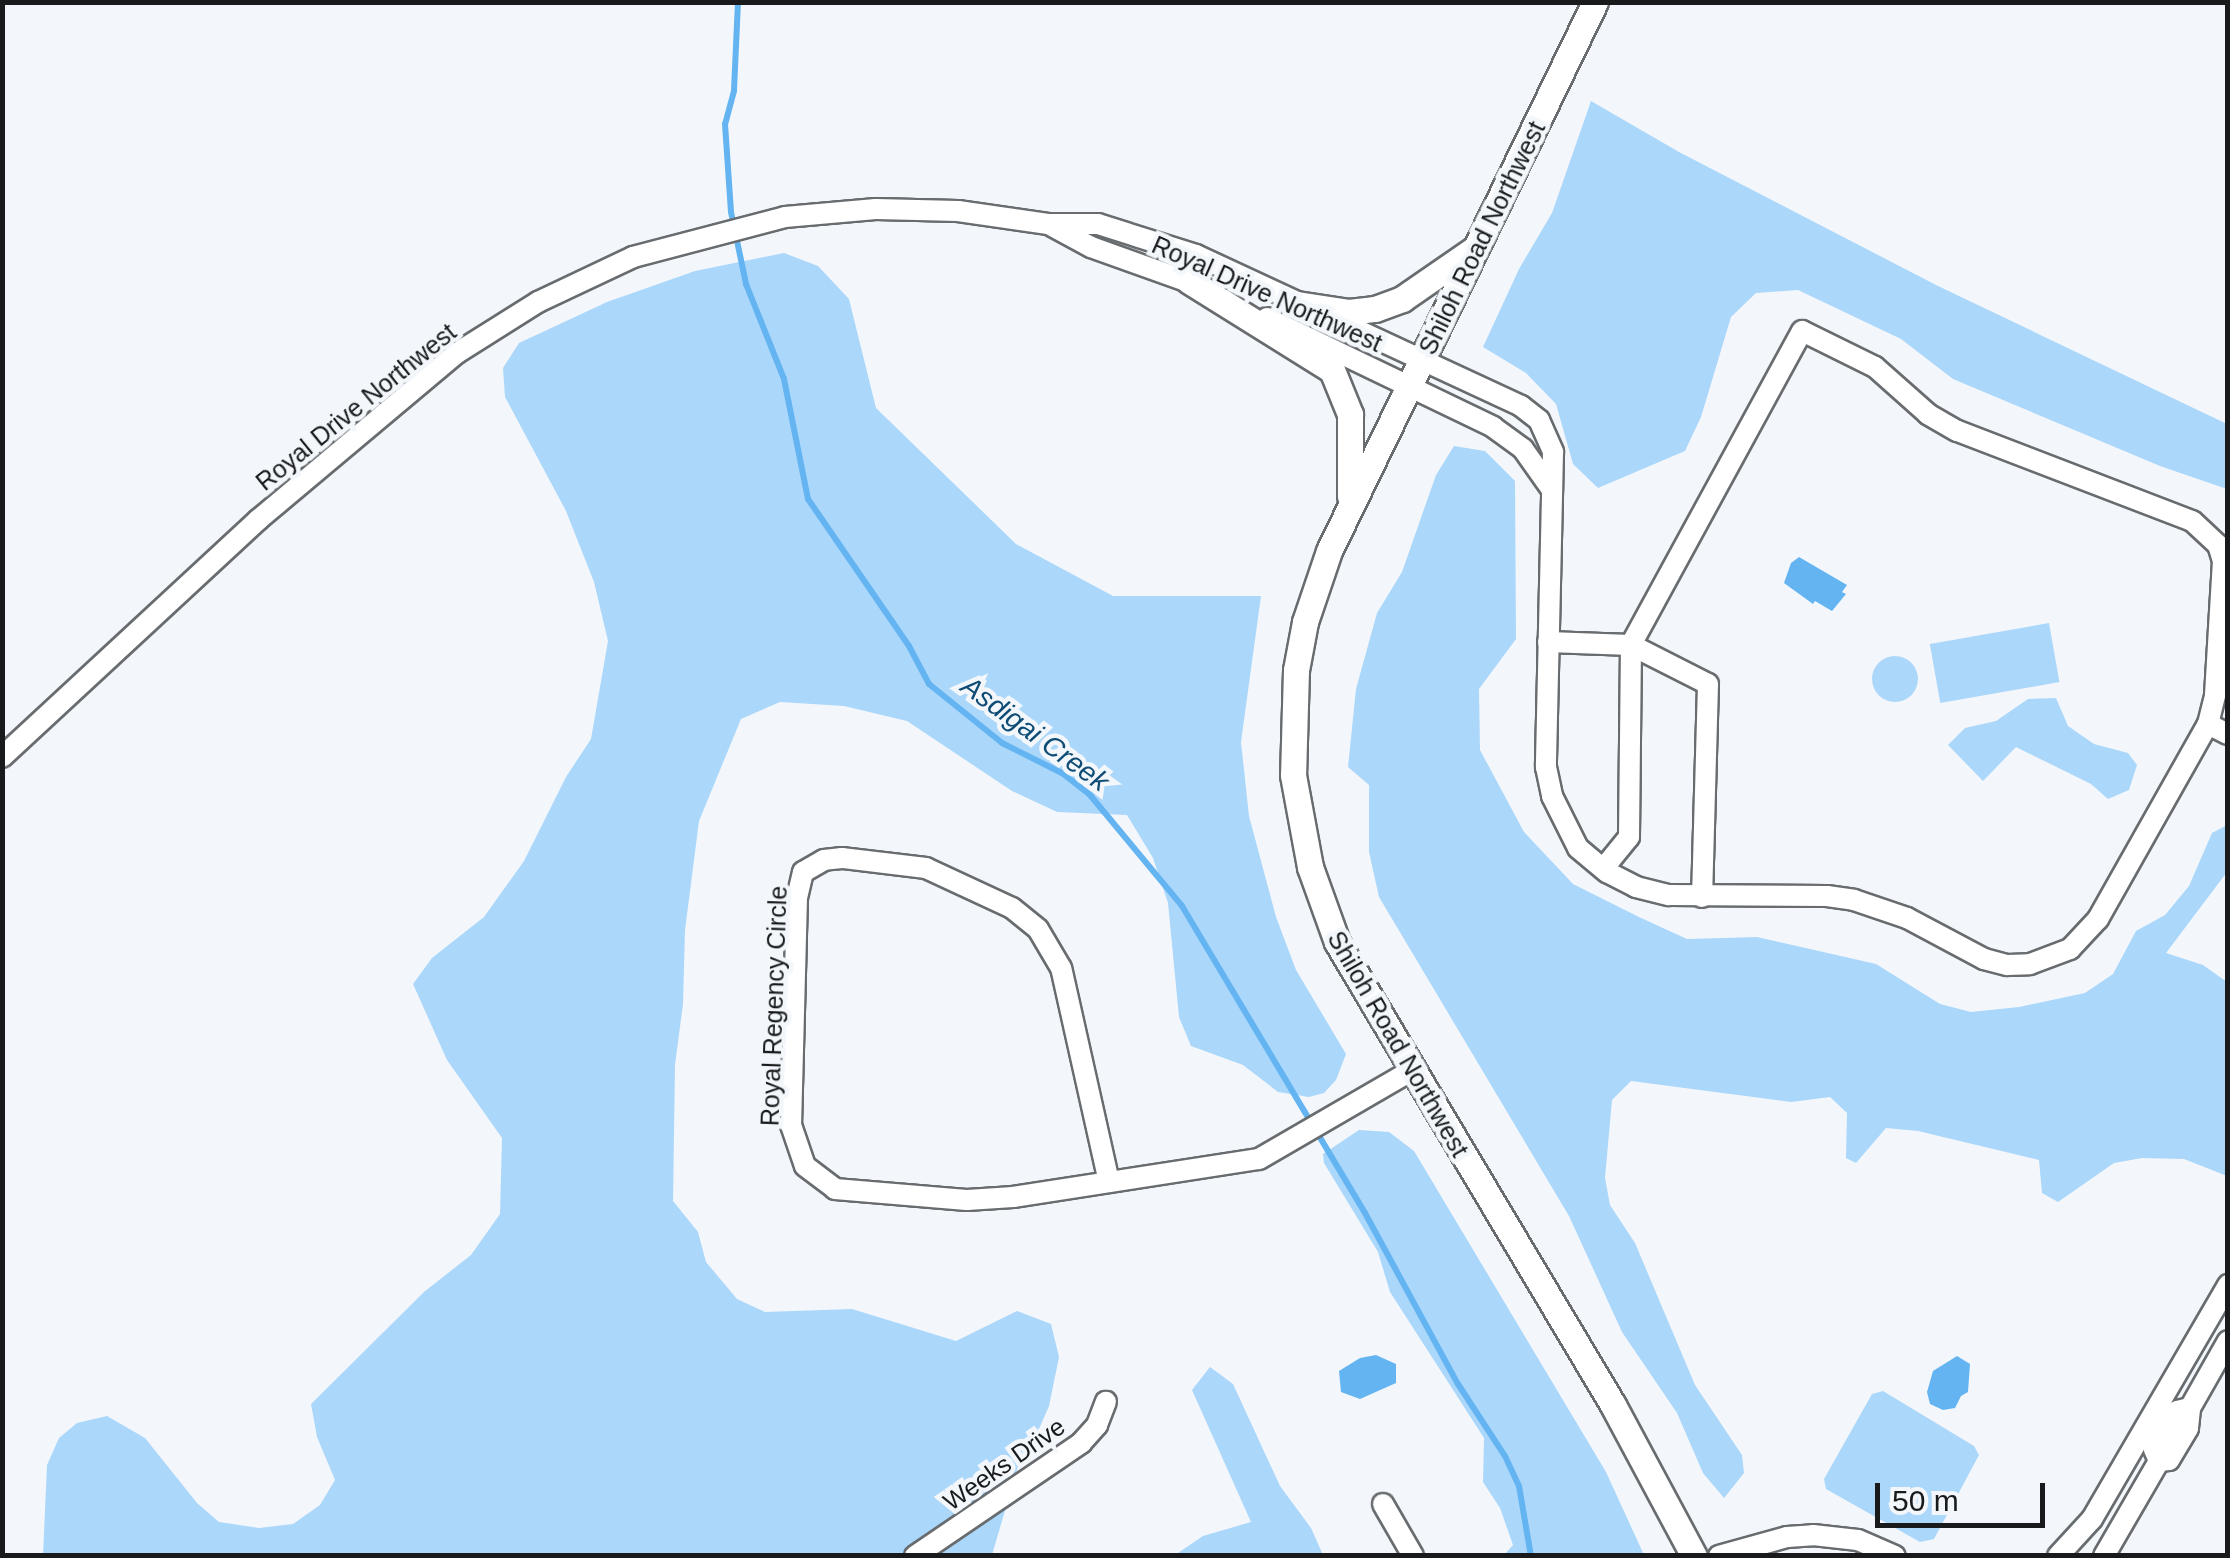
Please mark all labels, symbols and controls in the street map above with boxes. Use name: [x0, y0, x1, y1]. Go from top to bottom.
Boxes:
street label: Shiloh Road Northwest: [1412, 117, 1552, 359]
street label: Royal Drive Northwest: [1147, 230, 1387, 358]
street label: Royal Drive Northwest: [250, 317, 462, 497]
water label: Asdigai Creek: [955, 669, 1115, 799]
street label: Royal Regency Circle: [755, 885, 793, 1127]
street label: Shiloh Road Northwest: [1321, 926, 1475, 1162]
street label: Weeks Drive: [938, 1411, 1070, 1517]
scale bar: [1880, 1463, 2050, 1525]
text: 50 m: [1892, 1484, 1959, 1517]

